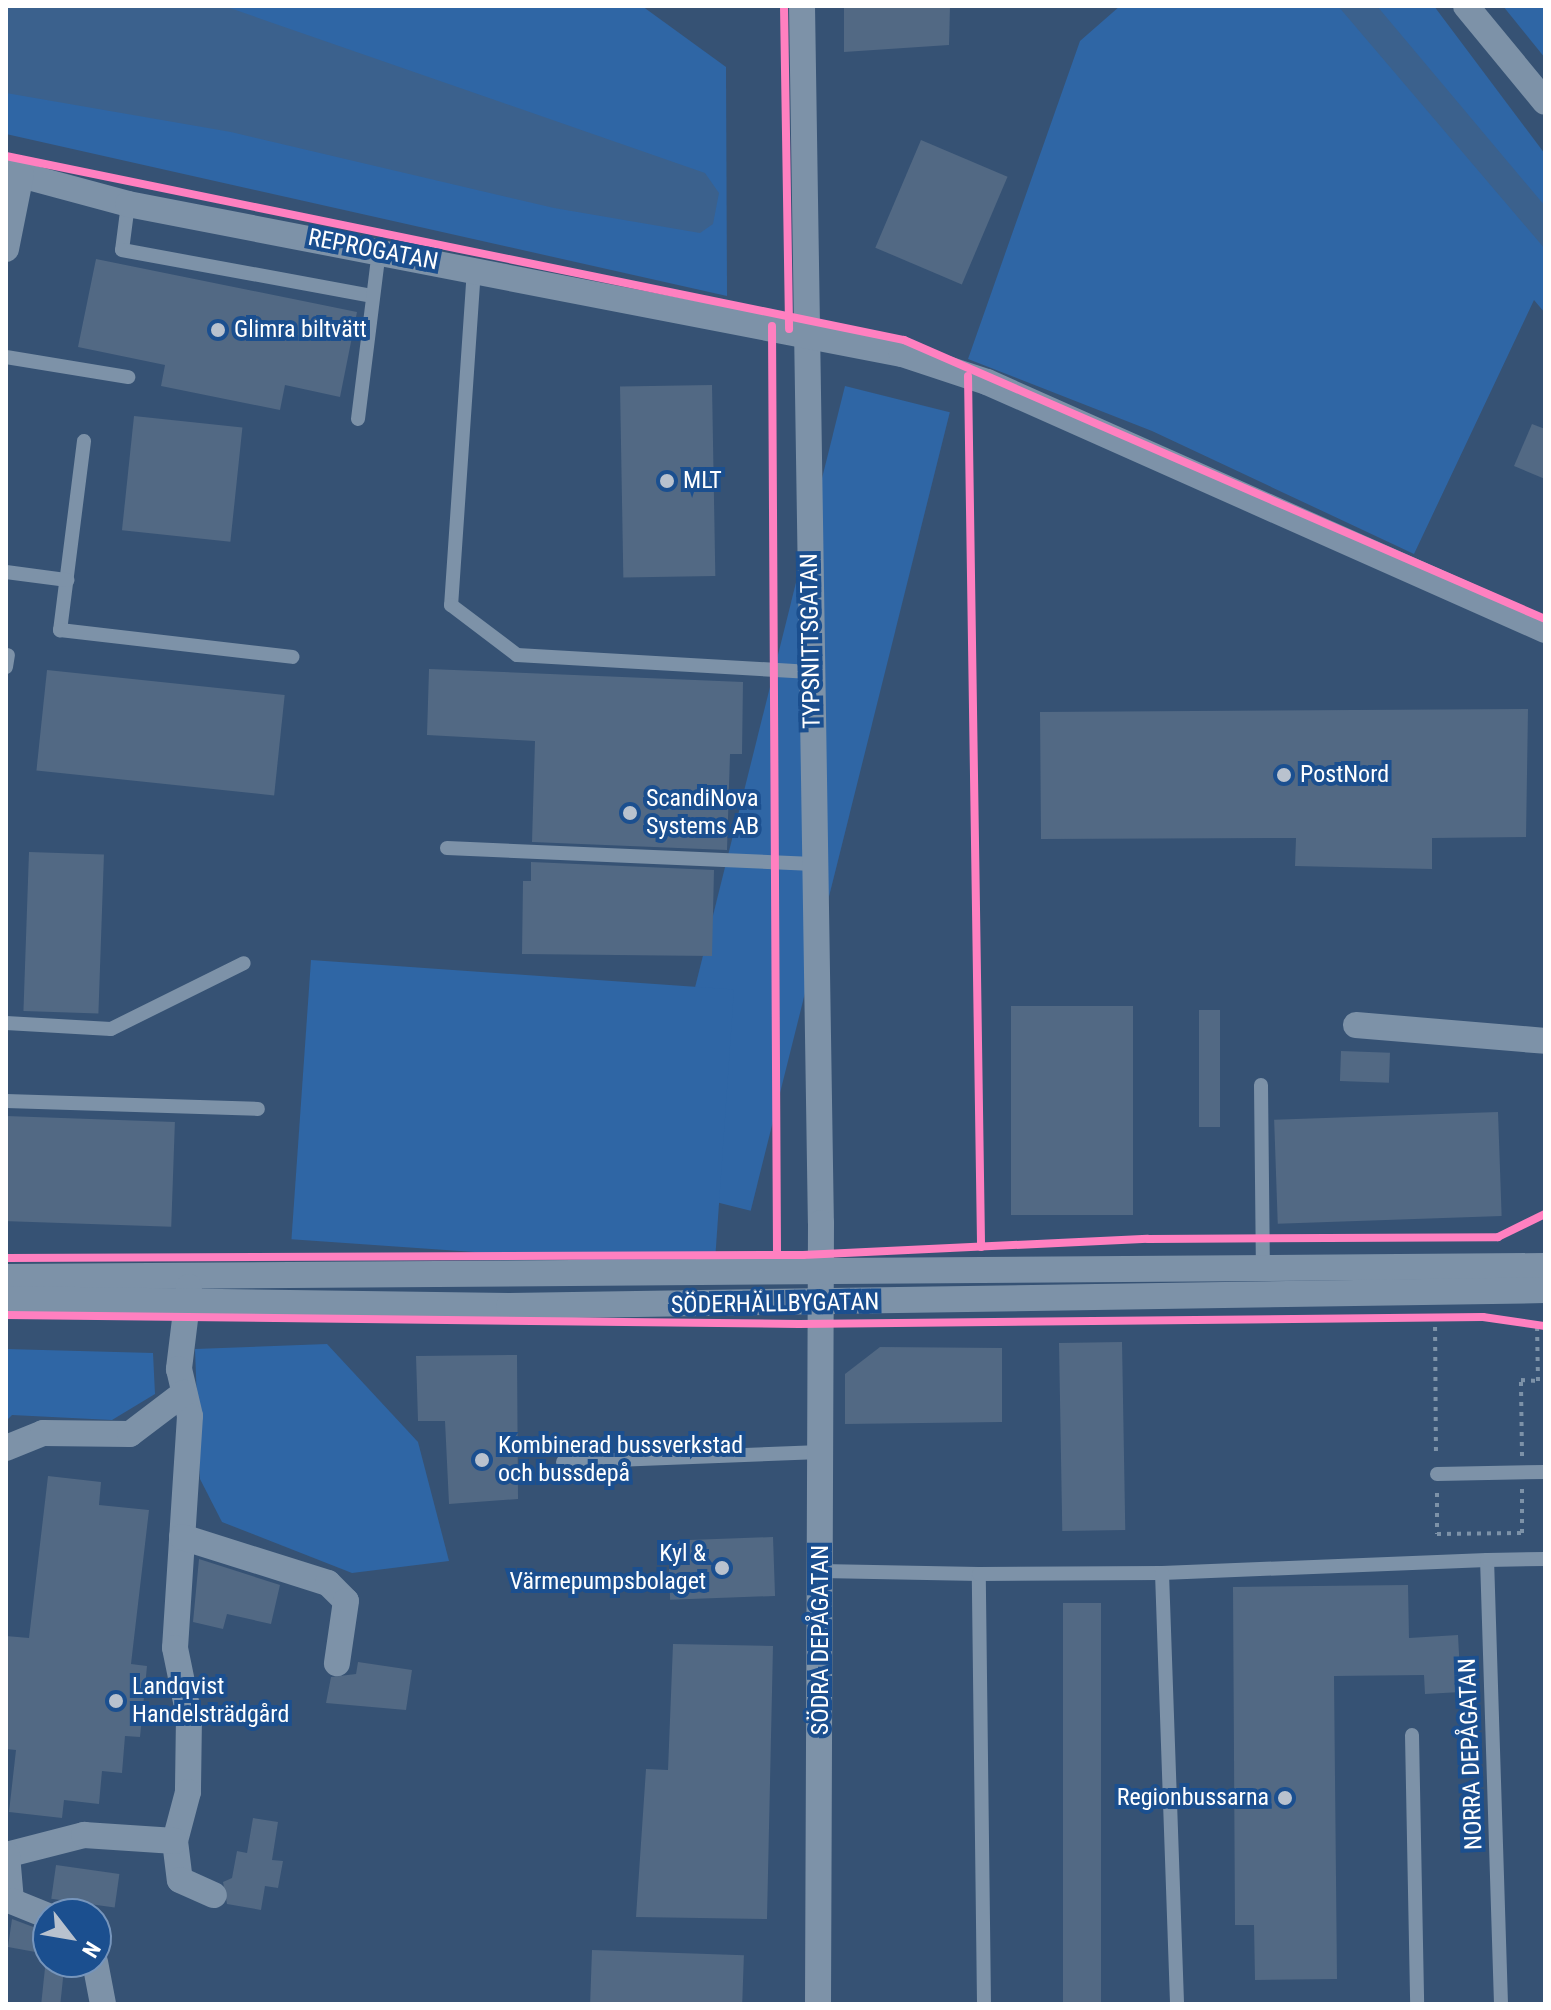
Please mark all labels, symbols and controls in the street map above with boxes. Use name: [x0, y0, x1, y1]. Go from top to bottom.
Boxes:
street label: REPROGATAN: [306, 223, 440, 277]
place label: Glimra biltvätt: [234, 316, 367, 344]
marker: Glimra biltvätt: [209, 321, 227, 339]
place label: MLT: [683, 467, 722, 495]
marker: MLT: [658, 472, 676, 490]
street label: TYPSNITTSGATAN: [795, 553, 827, 729]
place label: PostNord: [1300, 761, 1389, 789]
marker: PostNord: [1275, 766, 1293, 784]
place label: ScandiNova Systems AB: [646, 785, 759, 841]
marker: ScandiNova Systems AB: [621, 804, 639, 822]
street label: SÖDERHÄLLBYGATAN: [671, 1288, 879, 1320]
place label: Kombinerad bussverkstad och bussdepå: [498, 1432, 743, 1488]
marker: Kombinerad bussverkstad och bussdepå: [473, 1451, 491, 1469]
place label: Kyl & Värmepumpsbolaget: [510, 1540, 706, 1596]
street label: SÖDRA DEPÅGATAN: [807, 1545, 835, 1735]
marker: Kyl & Värmepumpsbolaget: [713, 1559, 731, 1577]
street label: NORRA DEPÅGATAN: [1453, 1658, 1489, 1850]
place label: Landqvist Handelsträdgård: [132, 1673, 289, 1729]
marker: Landqvist Handelsträdgård: [107, 1692, 125, 1710]
place label: Regionbussarna: [1117, 1784, 1269, 1812]
marker: Regionbussarna: [1276, 1789, 1294, 1807]
north arrow: [32, 1898, 112, 1978]
text: N: [77, 1937, 105, 1962]

